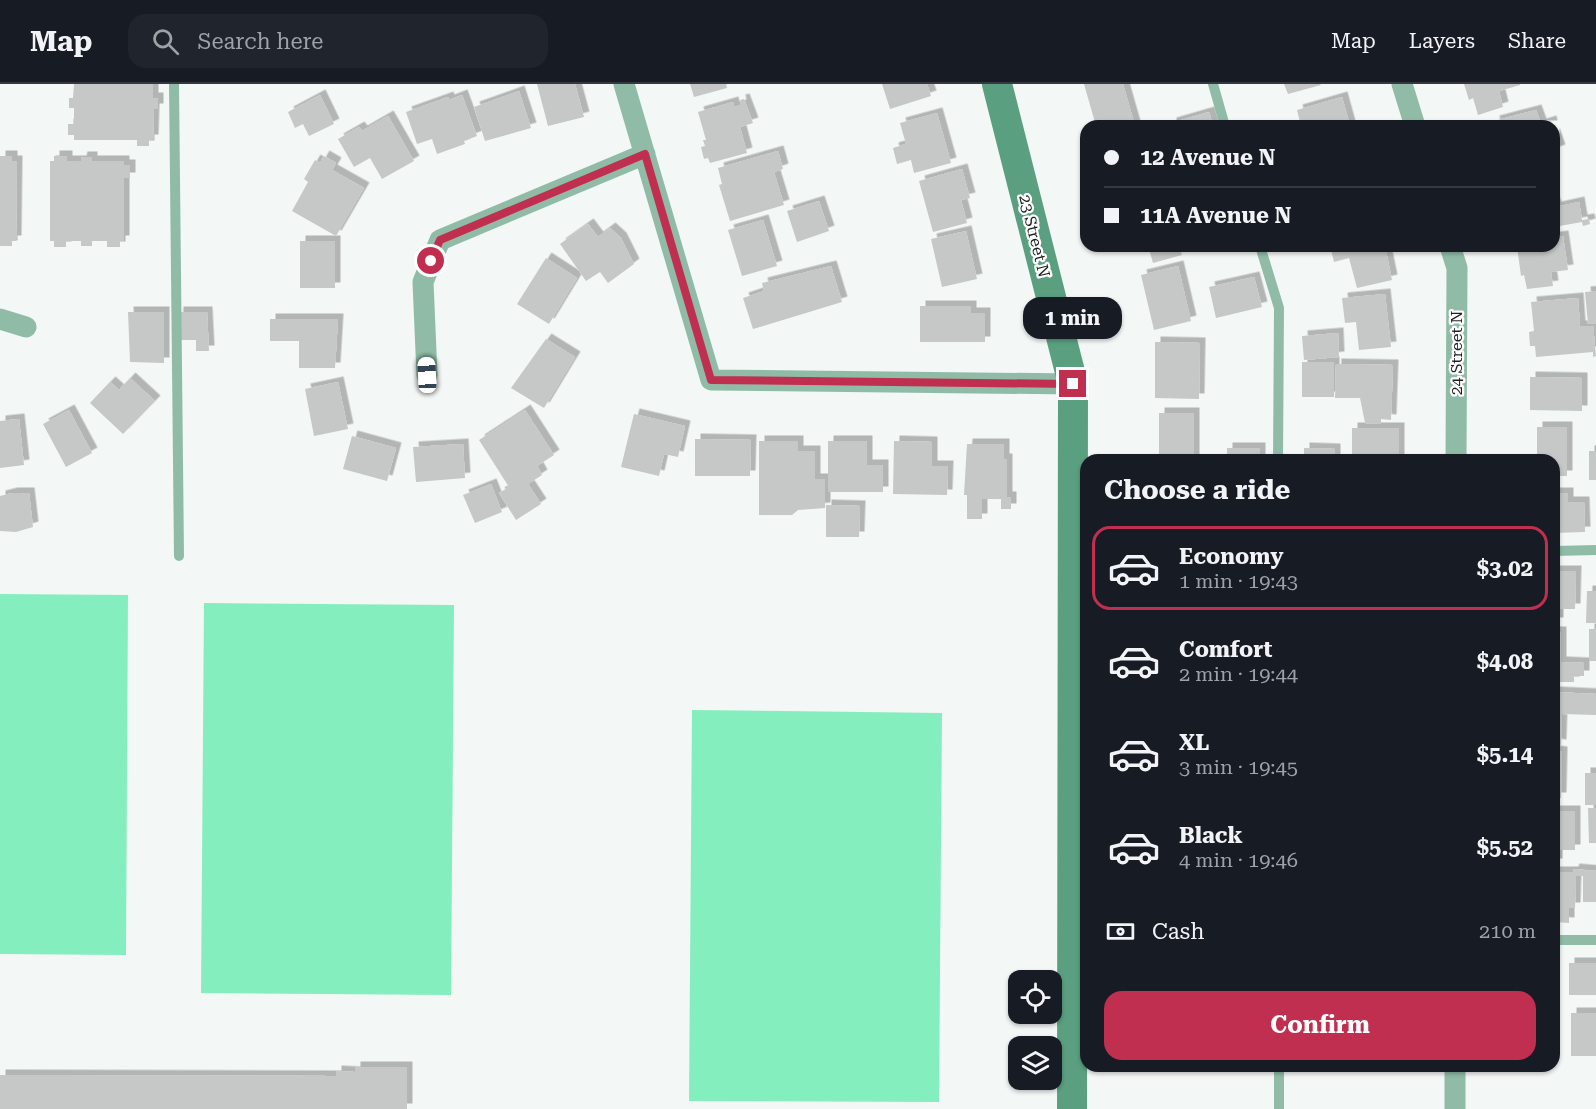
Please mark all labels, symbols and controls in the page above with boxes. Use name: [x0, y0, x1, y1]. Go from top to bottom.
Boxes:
search box: [128, 14, 548, 68]
text: Map: [30, 25, 92, 58]
icon: search: [149, 25, 182, 58]
text: Search here: [197, 29, 323, 54]
text: Map: [1331, 29, 1376, 53]
text: Layers: [1409, 29, 1475, 53]
text: Share: [1508, 29, 1566, 53]
text: 12 Avenue N: [1140, 145, 1275, 170]
street label: 23 Street N: [1015, 193, 1054, 280]
text: 11A Avenue N: [1140, 203, 1291, 228]
route start: [417, 247, 444, 274]
callout: 1 min: [1024, 297, 1122, 339]
text: 1 min: [1045, 306, 1100, 330]
street label: 24 Street N: [1447, 310, 1466, 395]
car: [417, 357, 437, 393]
route end: [1059, 370, 1086, 397]
text: Choose a ride: [1104, 474, 1290, 506]
icon: car: [1107, 541, 1161, 595]
text: Economy: [1179, 544, 1283, 569]
text: $3.02: [1477, 556, 1533, 581]
text: 1 min · 19:43: [1179, 569, 1298, 593]
icon: car: [1107, 634, 1161, 688]
text: Comfort: [1179, 637, 1272, 662]
text: $4.08: [1477, 649, 1533, 674]
text: 2 min · 19:44: [1179, 662, 1298, 686]
icon: car: [1107, 727, 1161, 781]
text: XL: [1179, 730, 1209, 755]
text: $5.14: [1477, 742, 1533, 767]
text: 3 min · 19:45: [1179, 755, 1298, 779]
icon: car: [1107, 820, 1161, 874]
text: Black: [1179, 823, 1243, 848]
text: $5.52: [1477, 835, 1533, 860]
text: 4 min · 19:46: [1179, 848, 1298, 872]
icon: cash: [1104, 915, 1137, 948]
text: Cash: [1152, 919, 1204, 944]
text: 210 m: [1479, 919, 1536, 943]
map controls: [1008, 970, 1062, 1090]
button: locate: [1008, 970, 1062, 1024]
button: Confirm: [1104, 991, 1536, 1060]
button: layers: [1008, 1036, 1062, 1090]

